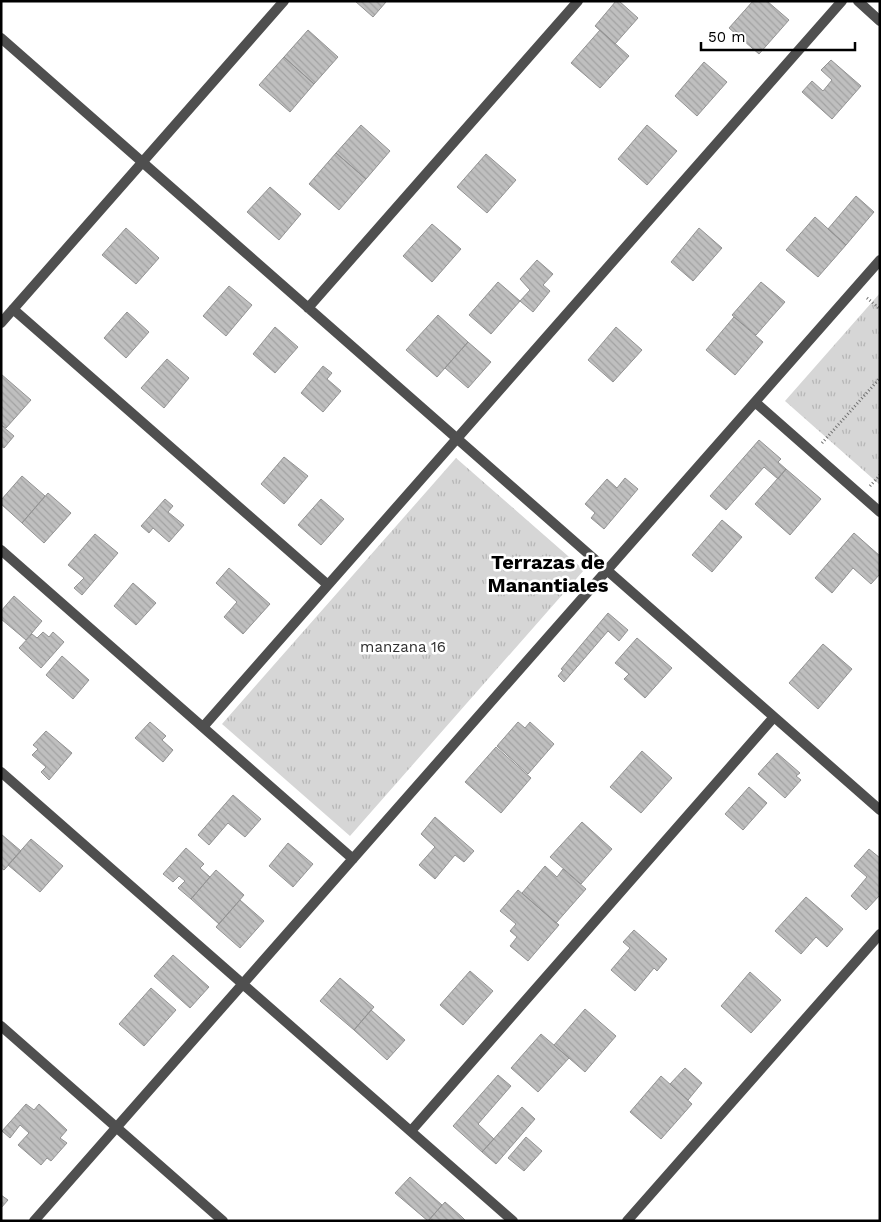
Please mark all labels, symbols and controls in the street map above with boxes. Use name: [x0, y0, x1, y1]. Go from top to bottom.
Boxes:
scale bar: [701, 20, 855, 52]
text: 50 m: [708, 28, 745, 46]
district label: Terrazas de Manantiales: [488, 550, 609, 597]
park label: manzana 16: [360, 638, 446, 656]

